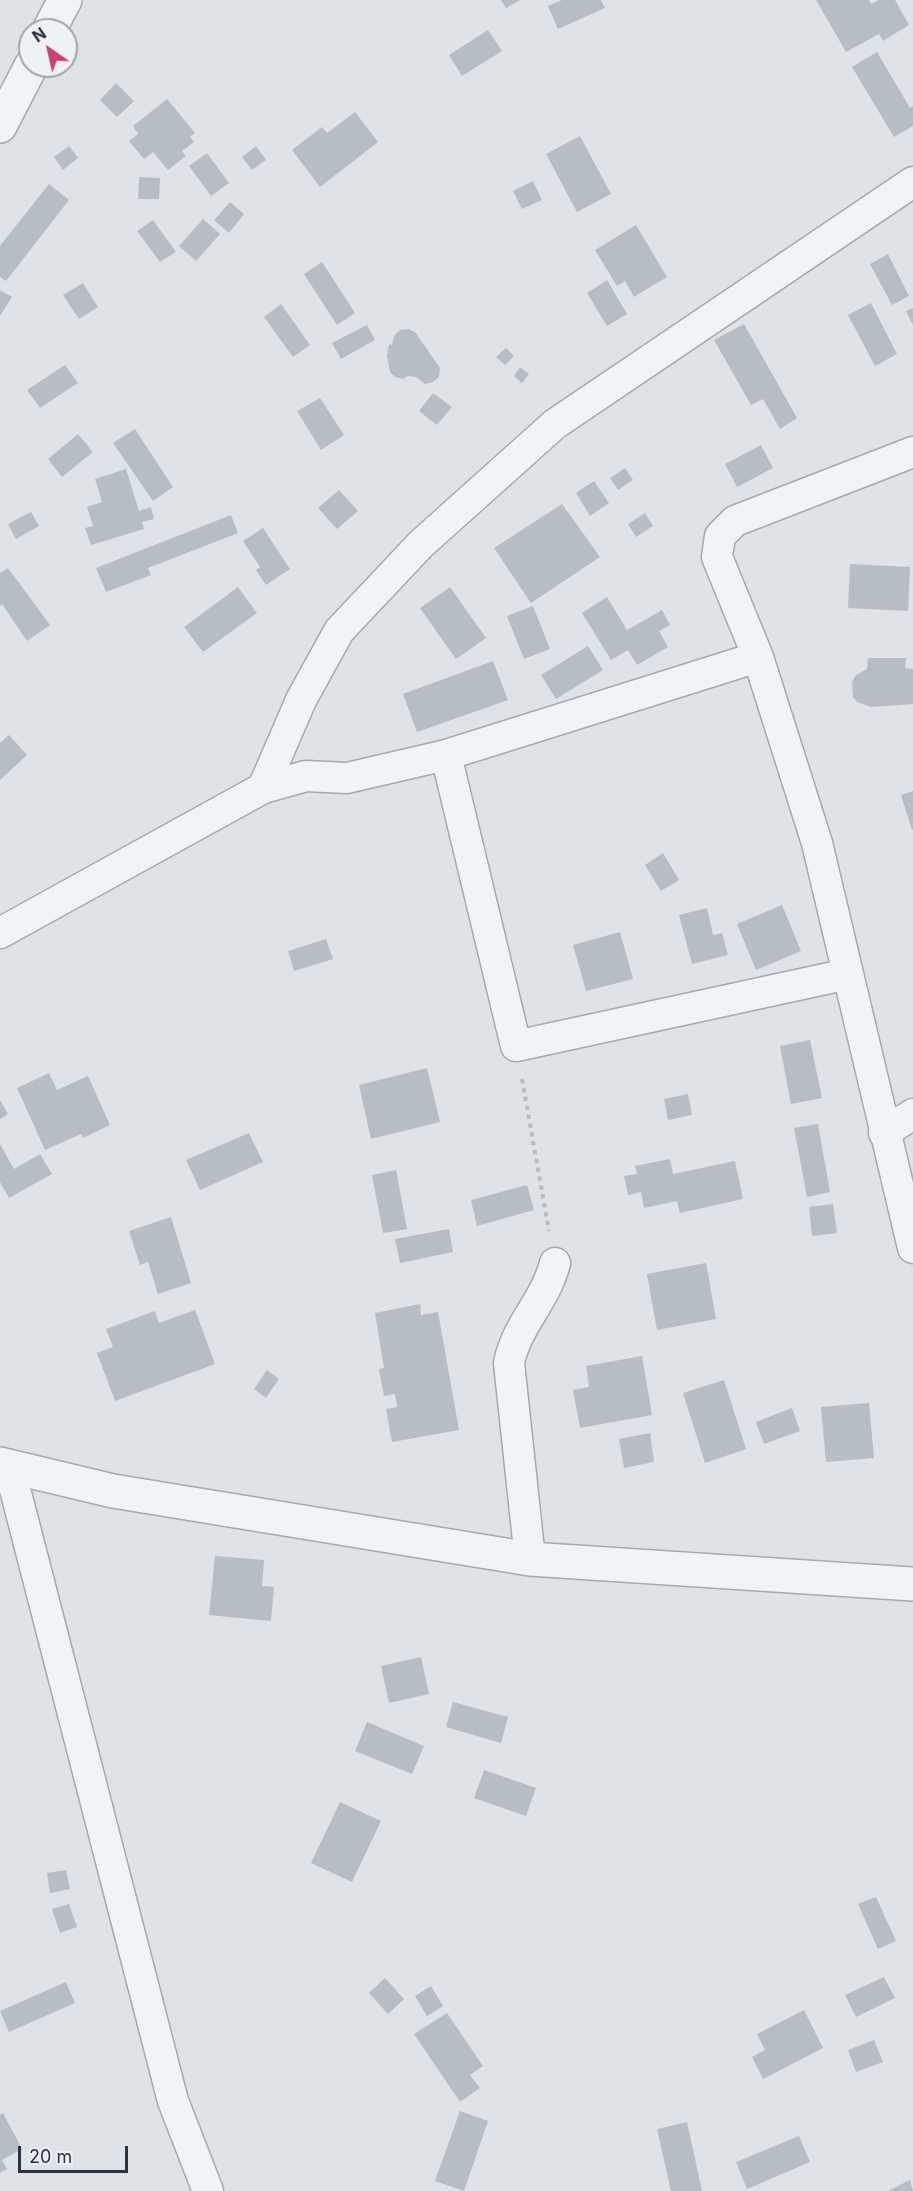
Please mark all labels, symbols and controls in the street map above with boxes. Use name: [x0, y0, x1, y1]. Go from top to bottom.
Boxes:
north arrow: [18, 18, 78, 78]
text: N: [28, 23, 50, 46]
scale bar: [21, 2134, 130, 2172]
text: 20 m: [29, 2146, 72, 2167]

